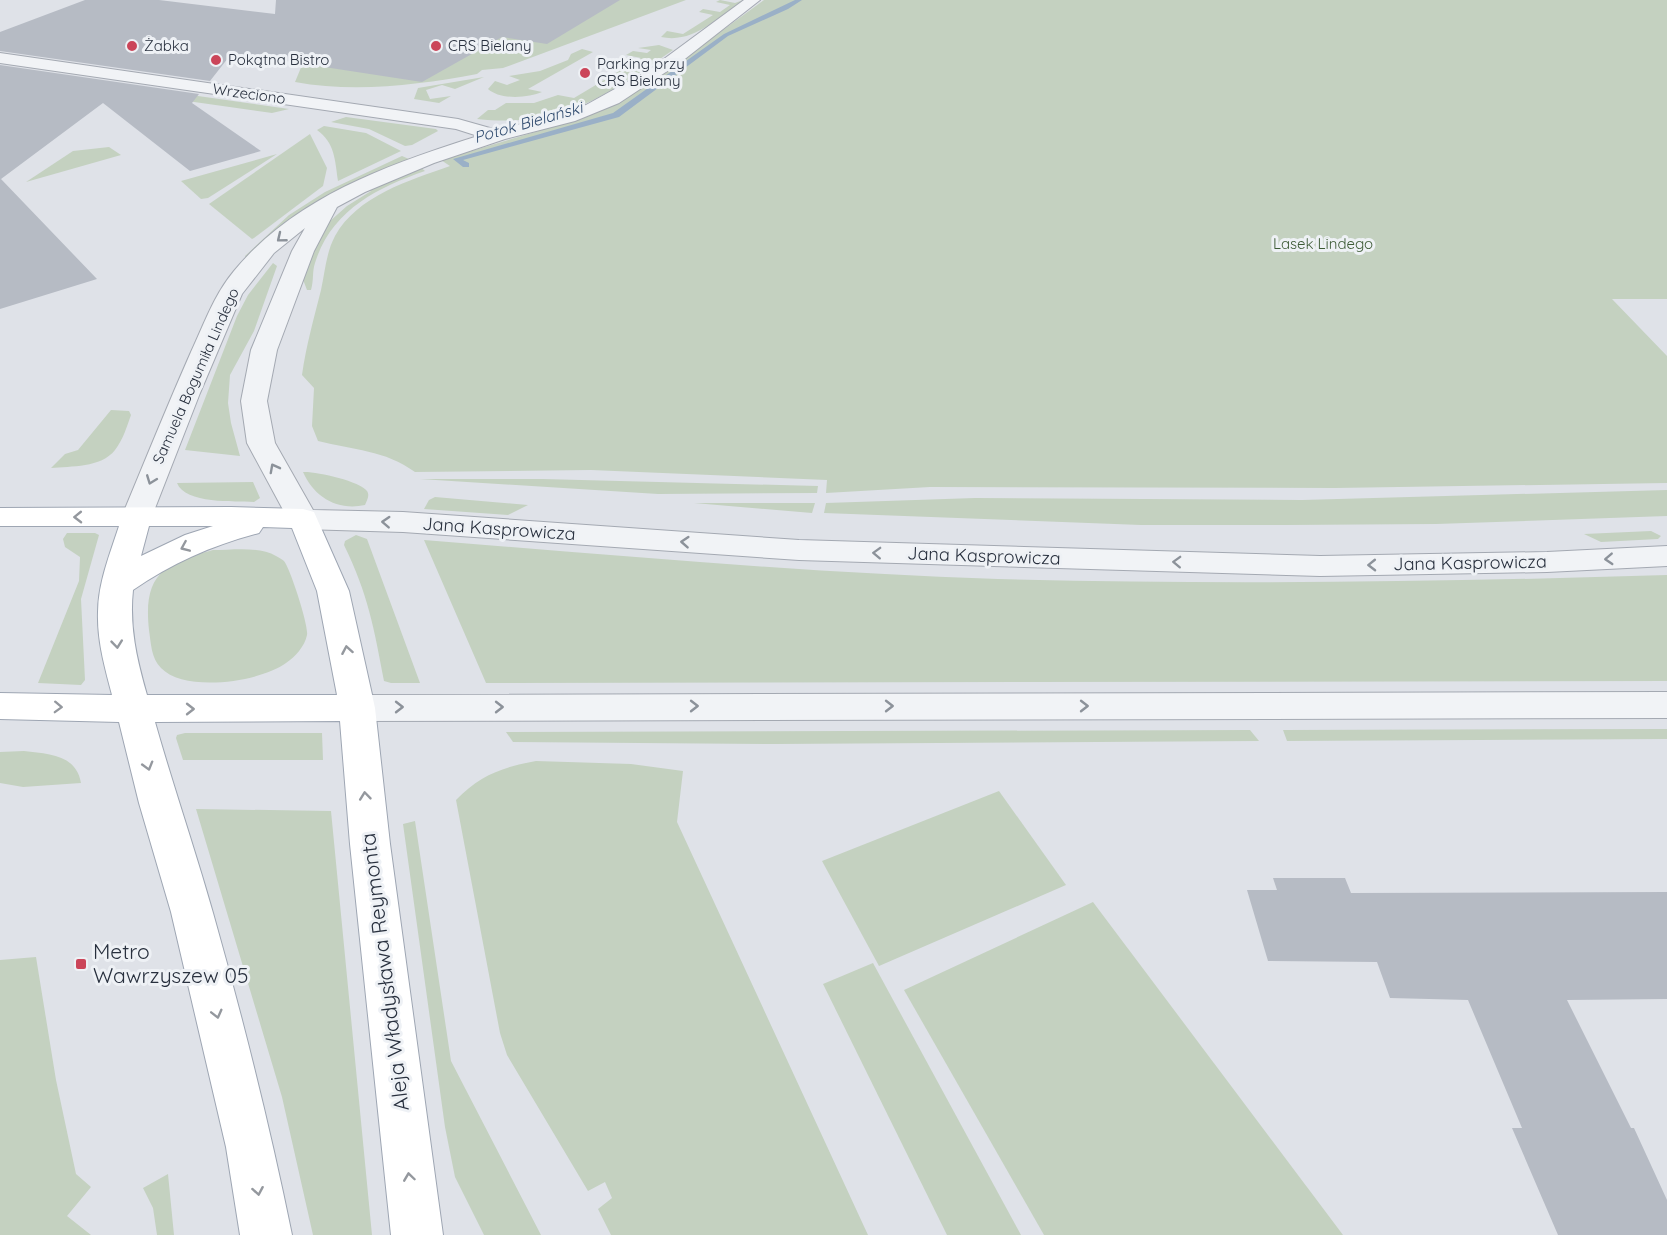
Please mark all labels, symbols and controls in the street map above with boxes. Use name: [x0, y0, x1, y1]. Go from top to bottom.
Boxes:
place label: Żabka: [144, 36, 189, 55]
place label: CRS Bielany: [448, 36, 531, 55]
marker: Żabka: [125, 39, 139, 53]
marker: CRS Bielany: [429, 39, 443, 53]
place label: Pokątna Bistro: [228, 50, 329, 69]
marker: Pokątna Bistro: [209, 53, 223, 67]
place label: Parking przy CRS Bielany: [597, 54, 685, 90]
marker: Parking przy CRS Bielany: [578, 66, 592, 80]
street label: Wrzeciono: [211, 79, 287, 108]
water label: Potok Bielański: [471, 97, 586, 147]
one-way arrow: [276, 230, 287, 241]
park label: Lasek Lindego: [1273, 234, 1373, 253]
street label: Samuela Bogumiła Lindego: [148, 285, 243, 467]
one-way arrow: [270, 464, 281, 475]
one-way arrow: [146, 474, 158, 485]
one-way arrow: [74, 511, 83, 523]
street label: Jana Kasprowicza: [422, 512, 576, 545]
one-way arrow: [382, 515, 391, 528]
one-way arrow: [681, 536, 690, 549]
one-way arrow: [180, 540, 191, 552]
street label: Jana Kasprowicza: [907, 541, 1061, 570]
one-way arrow: [872, 546, 881, 559]
street label: Jana Kasprowicza: [1393, 550, 1547, 575]
one-way arrow: [1604, 553, 1613, 566]
one-way arrow: [1172, 555, 1181, 568]
one-way arrow: [1367, 559, 1376, 571]
one-way arrow: [110, 639, 123, 648]
one-way arrow: [341, 645, 353, 655]
one-way arrow: [690, 700, 699, 712]
one-way arrow: [885, 700, 894, 712]
one-way arrow: [1080, 700, 1089, 712]
one-way arrow: [54, 701, 63, 714]
one-way arrow: [394, 701, 403, 714]
one-way arrow: [495, 701, 504, 713]
one-way arrow: [185, 703, 194, 715]
one-way arrow: [141, 760, 153, 771]
one-way arrow: [359, 791, 372, 800]
street label: Aleja Władysława Reymonta: [354, 832, 414, 1112]
place label: Metro Wawrzyszew 05: [93, 938, 248, 988]
marker: Metro Wawrzyszew 05: [74, 957, 88, 971]
one-way arrow: [210, 1009, 223, 1019]
one-way arrow: [403, 1172, 415, 1182]
one-way arrow: [251, 1186, 264, 1196]

